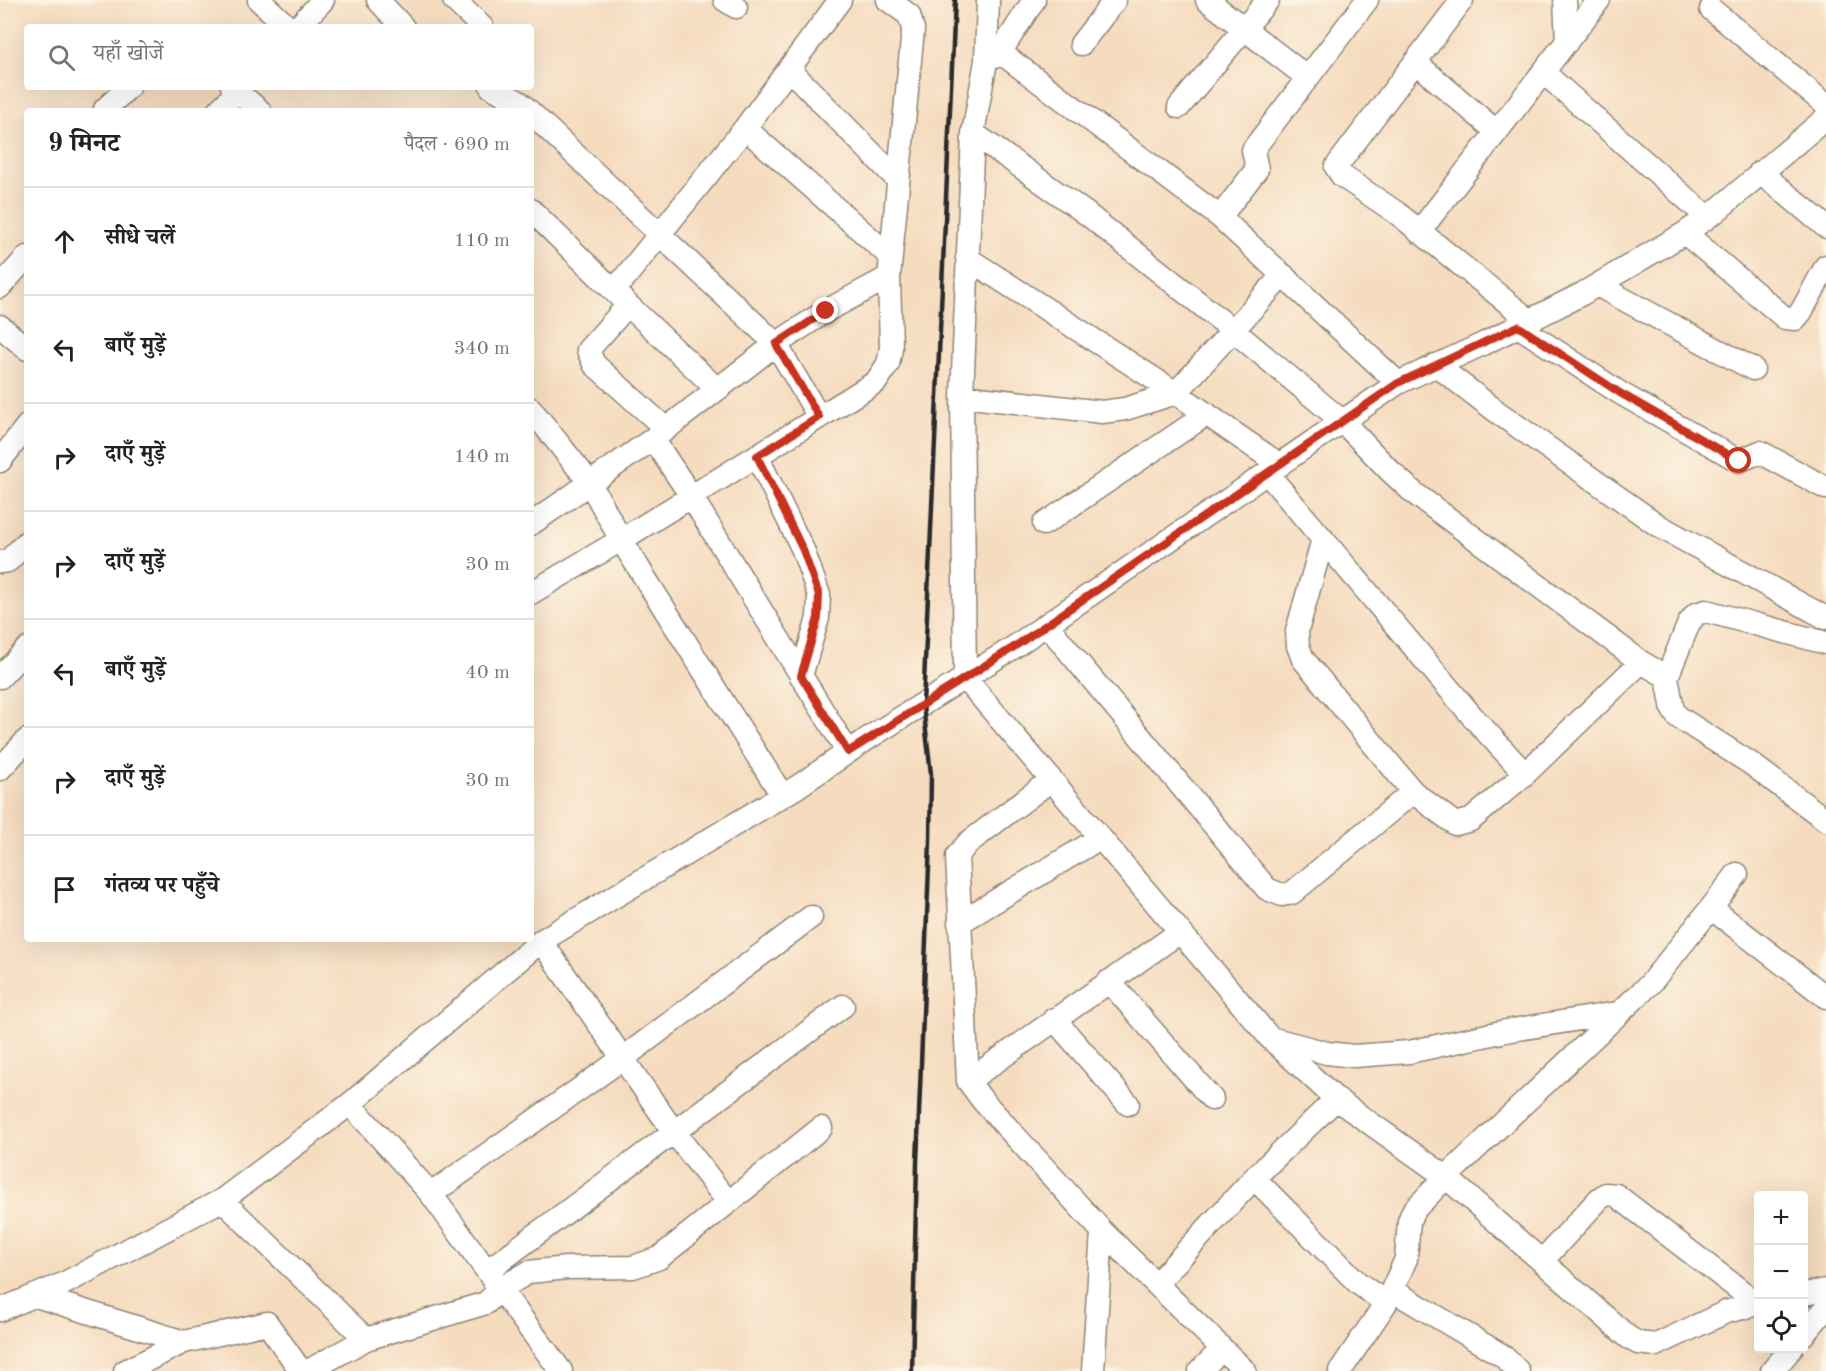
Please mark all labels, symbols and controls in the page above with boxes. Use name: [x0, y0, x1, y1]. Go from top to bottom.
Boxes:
search box: [24, 24, 534, 90]
icon: search: [45, 41, 78, 74]
text: यहाँ खोजें: [93, 43, 164, 65]
text: 9 मिनट: [48, 131, 120, 157]
text: पैदल · 690 m: [404, 135, 510, 155]
icon: ahead: [48, 225, 81, 258]
text: सीधे चलें: [105, 227, 175, 249]
text: 110 m: [454, 231, 510, 251]
route end: [812, 297, 838, 323]
icon: left: [48, 333, 81, 366]
text: बाएँ मुड़ें: [105, 335, 166, 357]
text: 340 m: [454, 339, 510, 359]
icon: right: [48, 441, 81, 474]
text: दाएँ मुड़ें: [105, 443, 165, 465]
text: 140 m: [454, 447, 510, 467]
route start: [1725, 447, 1751, 473]
icon: right: [48, 549, 81, 582]
text: दाएँ मुड़ें: [105, 551, 165, 573]
text: 30 m: [465, 555, 510, 575]
icon: left: [48, 657, 81, 690]
text: बाएँ मुड़ें: [105, 659, 166, 681]
text: 40 m: [465, 663, 510, 683]
icon: right: [48, 765, 81, 798]
text: दाएँ मुड़ें: [105, 767, 165, 789]
text: 30 m: [465, 771, 510, 791]
icon: arrive: [48, 873, 81, 906]
text: गंतव्य पर पहुँचे: [105, 875, 219, 897]
map controls: [1754, 1191, 1808, 1353]
button: +: [1754, 1191, 1808, 1245]
button: −: [1754, 1245, 1808, 1299]
button: locate: [1754, 1299, 1808, 1353]

